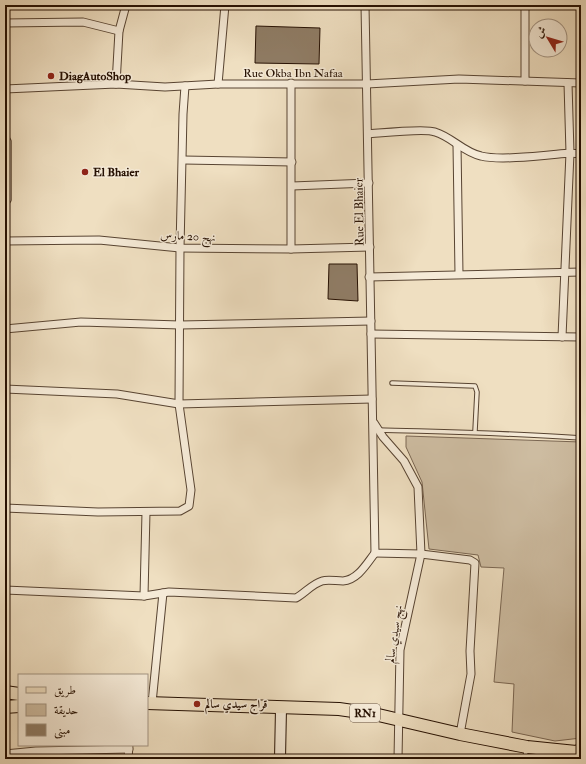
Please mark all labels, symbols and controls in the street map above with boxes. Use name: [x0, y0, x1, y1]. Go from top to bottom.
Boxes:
north arrow: [528, 18, 568, 58]
text: ش: [532, 24, 549, 40]
street label: Rue Okba Ibn Nafaa: [243, 66, 344, 81]
place label: DiagAutoShop: [59, 69, 131, 84]
marker: DiagAutoShop: [46, 71, 56, 81]
place label: El Bhaier: [93, 165, 139, 180]
marker: El Bhaier: [80, 167, 90, 177]
street label: Rue El Bhaier: [351, 177, 368, 246]
street label: نهج 20 مارس: [160, 228, 216, 248]
street label: نهج سيدي سالم: [383, 604, 409, 665]
legend: [18, 674, 148, 746]
text: طريق: [54, 683, 76, 698]
place label: قراج سيدي سالم: [205, 697, 268, 715]
marker: قراج سيدي سالم: [192, 699, 202, 709]
text: حديقة: [54, 703, 78, 718]
road number: RN1: [350, 704, 380, 722]
text: مبنى: [54, 723, 70, 739]

